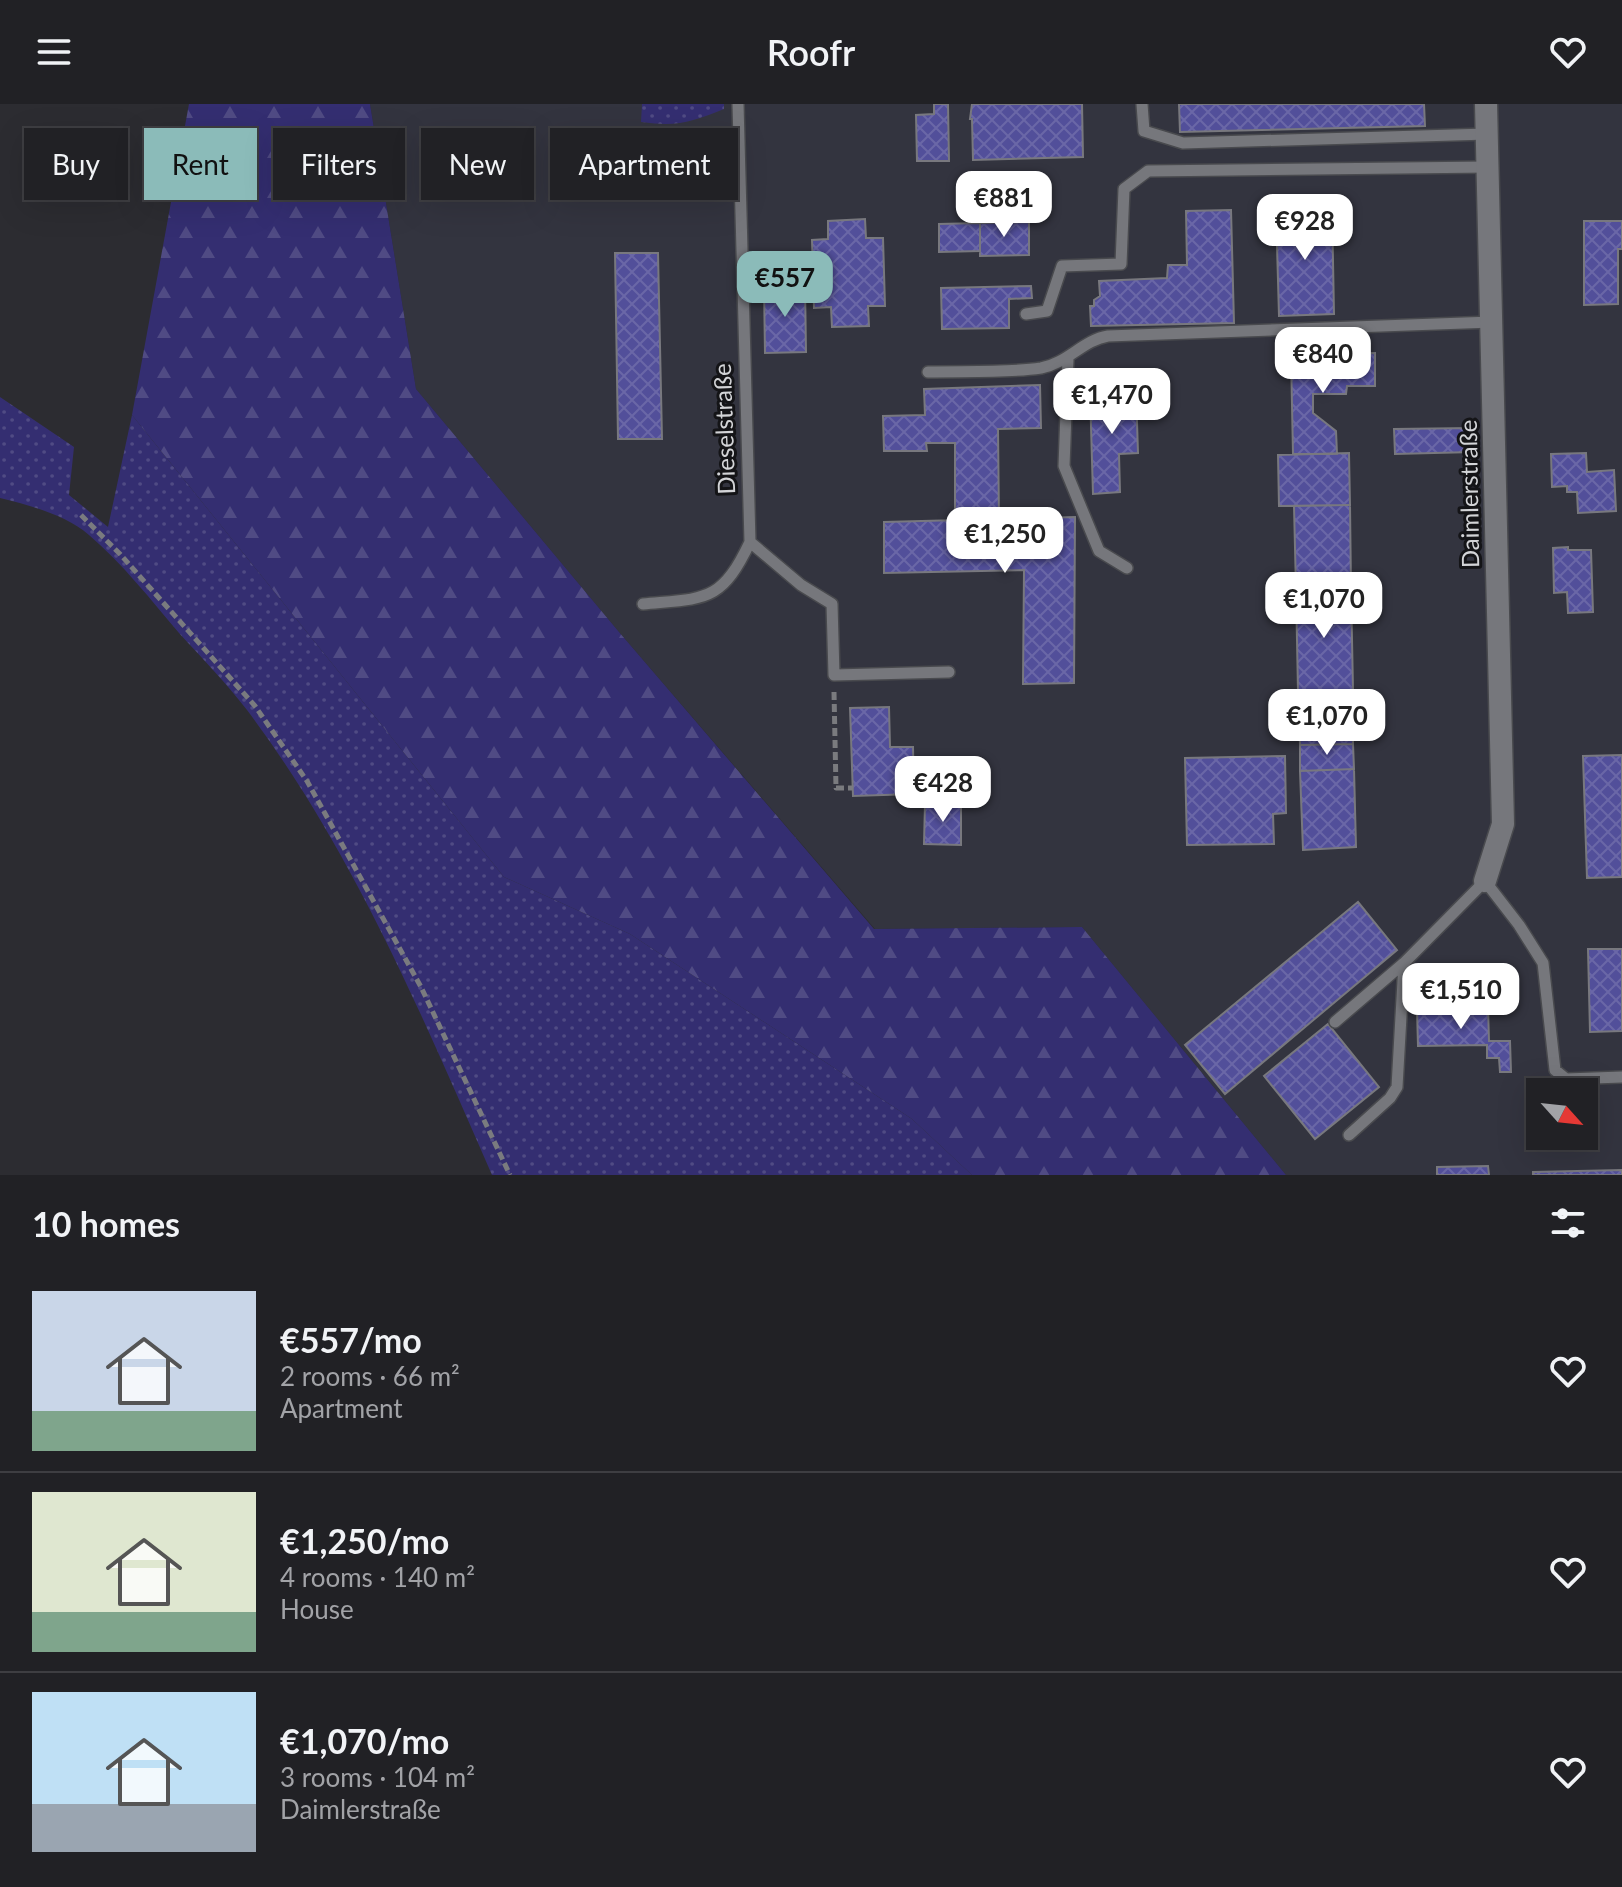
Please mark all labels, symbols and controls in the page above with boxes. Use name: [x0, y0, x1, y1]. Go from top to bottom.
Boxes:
icon: menu: [32, 30, 76, 74]
text: Roofr: [767, 30, 855, 74]
icon: heart: [1546, 30, 1590, 74]
chip: Buy: [24, 128, 128, 200]
chip: Rent: [144, 128, 257, 200]
chip: Filters: [273, 128, 405, 200]
chip: New: [421, 128, 534, 200]
chip: Apartment: [550, 128, 738, 200]
pin: €881: [957, 171, 1051, 239]
text: €881: [974, 181, 1034, 213]
pin: €928: [1258, 194, 1352, 262]
text: €928: [1275, 204, 1335, 236]
pin: €557: [738, 251, 832, 319]
text: €557: [755, 261, 815, 293]
pin: €840: [1276, 327, 1370, 395]
text: €840: [1293, 337, 1353, 369]
street label: Dieselstraße: [707, 363, 740, 495]
pin: €1,470: [1047, 368, 1177, 436]
text: €1,470: [1071, 378, 1153, 410]
street label: Daimlerstraße: [1453, 420, 1484, 568]
pin: €1,250: [940, 507, 1070, 575]
text: €1,250: [964, 517, 1046, 549]
pin: €1,070: [1259, 572, 1389, 640]
text: €1,070: [1283, 582, 1365, 614]
pin: €1,070: [1262, 689, 1392, 757]
text: €1,070: [1286, 699, 1368, 731]
pin: €428: [896, 756, 990, 824]
text: €428: [913, 766, 973, 798]
pin: €1,510: [1396, 963, 1526, 1031]
text: €1,510: [1420, 973, 1502, 1005]
north arrow: [1526, 1078, 1598, 1150]
map controls: [1526, 1078, 1598, 1150]
icon: filters: [1546, 1201, 1590, 1245]
text: 10 homes: [32, 1203, 180, 1244]
text: €557/mo: [280, 1319, 422, 1360]
icon: home: [96, 1323, 192, 1419]
icon: heart: [1546, 1349, 1590, 1393]
text: 2 rooms · 66 m²: [280, 1360, 460, 1392]
text: Apartment: [280, 1392, 403, 1424]
text: €1,250/mo: [280, 1520, 449, 1561]
icon: home: [96, 1524, 192, 1620]
icon: heart: [1546, 1550, 1590, 1594]
text: 4 rooms · 140 m²: [280, 1561, 475, 1593]
text: House: [280, 1593, 354, 1625]
text: €1,070/mo: [280, 1720, 449, 1761]
icon: home: [96, 1724, 192, 1820]
icon: heart: [1546, 1750, 1590, 1794]
text: 3 rooms · 104 m²: [280, 1761, 475, 1793]
text: Daimlerstraße: [280, 1793, 441, 1825]

